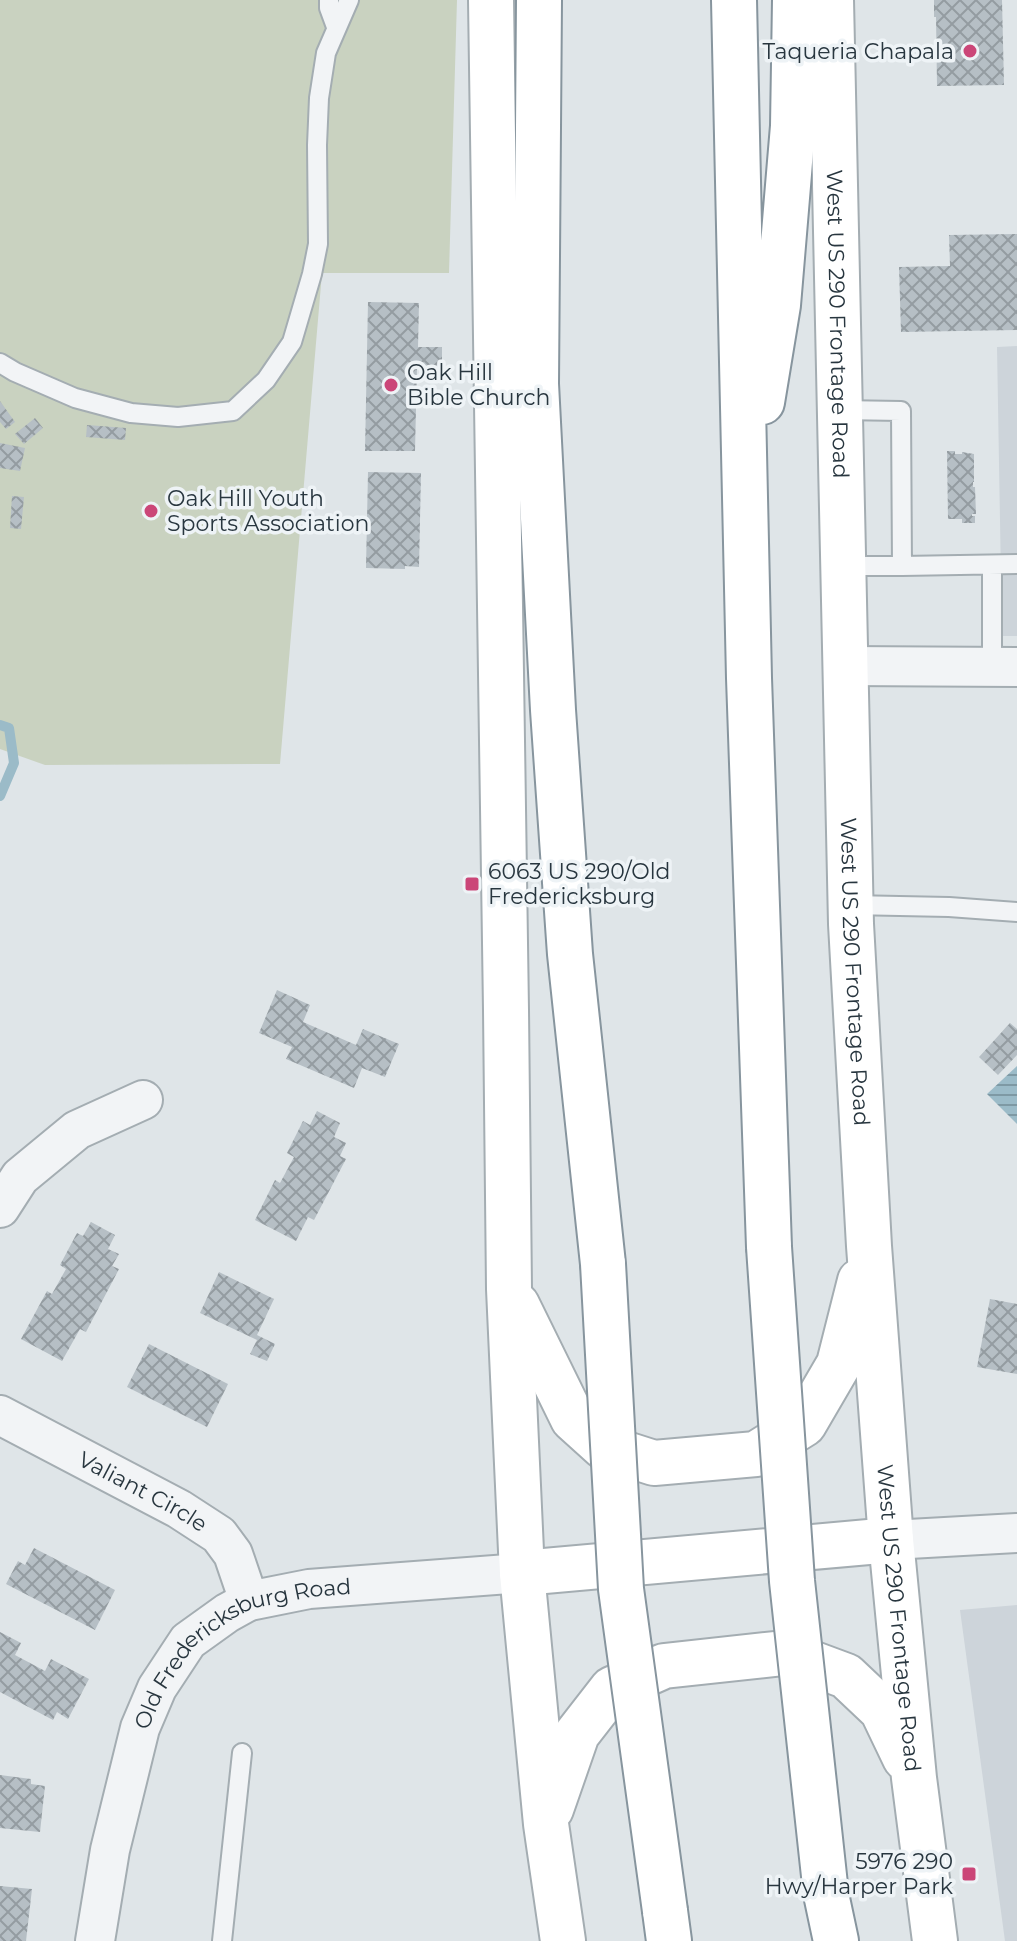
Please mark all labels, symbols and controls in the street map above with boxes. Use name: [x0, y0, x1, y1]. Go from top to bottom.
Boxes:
place label: Taqueria Chapala: [763, 38, 954, 65]
marker: Taqueria Chapala: [961, 42, 979, 60]
street label: West US 290 Frontage Road: [821, 169, 855, 479]
place label: Oak Hill Bible Church: [407, 359, 550, 411]
marker: Oak Hill Bible Church: [382, 376, 400, 394]
place label: Oak Hill Youth Sports Association: [167, 485, 369, 537]
marker: Oak Hill Youth Sports Association: [142, 502, 160, 520]
street label: West US 290 Frontage Road: [835, 817, 876, 1127]
place label: 6063 US 290/Old Fredericksburg: [488, 858, 671, 910]
marker: 6063 US 290/Old Fredericksburg: [463, 875, 481, 893]
street label: Valiant Circle: [74, 1445, 213, 1537]
street label: West US 290 Frontage Road: [872, 1463, 927, 1773]
street label: Old Fredericksburg Road: [128, 1572, 352, 1733]
place label: 5976 290 Hwy/Harper Park: [765, 1848, 954, 1900]
marker: 5976 290 Hwy/Harper Park: [960, 1865, 978, 1883]

